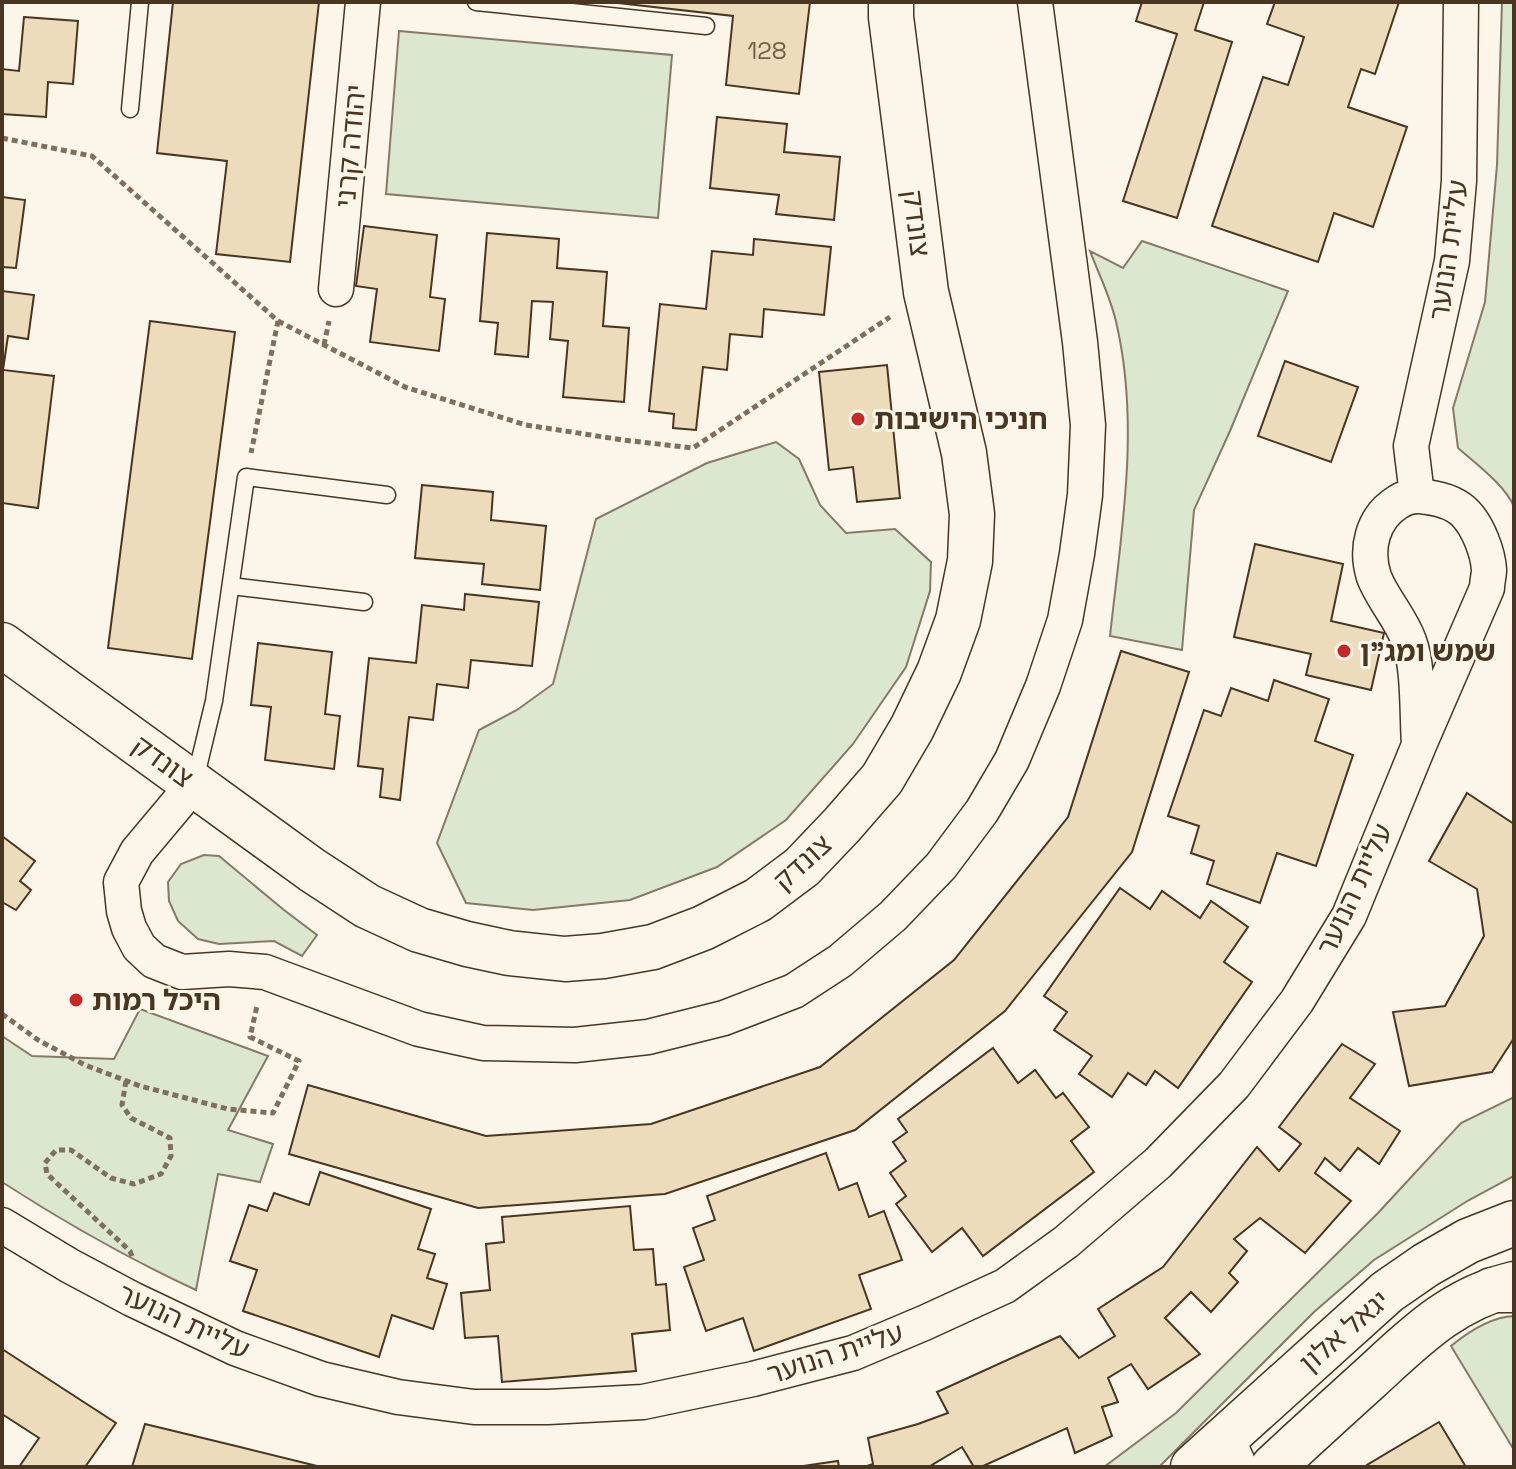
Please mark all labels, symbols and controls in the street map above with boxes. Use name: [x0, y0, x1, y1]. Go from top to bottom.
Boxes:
house number: 128: [747, 35, 787, 66]
street label: יהודה קרני: [327, 83, 373, 209]
street label: עליית הנוער: [1420, 177, 1476, 323]
street label: צונדק: [895, 187, 939, 259]
place label: חניכי הישיבות: [874, 401, 1048, 437]
marker: חניכי הישיבות: [849, 410, 867, 428]
place label: שמש ומג"ן: [1360, 633, 1496, 669]
marker: שמש ומג"ן: [1335, 642, 1353, 660]
street label: צונדק: [125, 727, 201, 795]
street label: עליית הנוער: [1308, 817, 1400, 961]
street label: צונדק: [765, 826, 839, 898]
place label: היכל רמות: [92, 982, 221, 1018]
marker: היכל רמות: [67, 991, 85, 1009]
street label: עליית הנוער: [112, 1275, 256, 1367]
street label: יגאל אלון: [1291, 1282, 1397, 1380]
street label: עליית הנוער: [762, 1314, 908, 1392]

